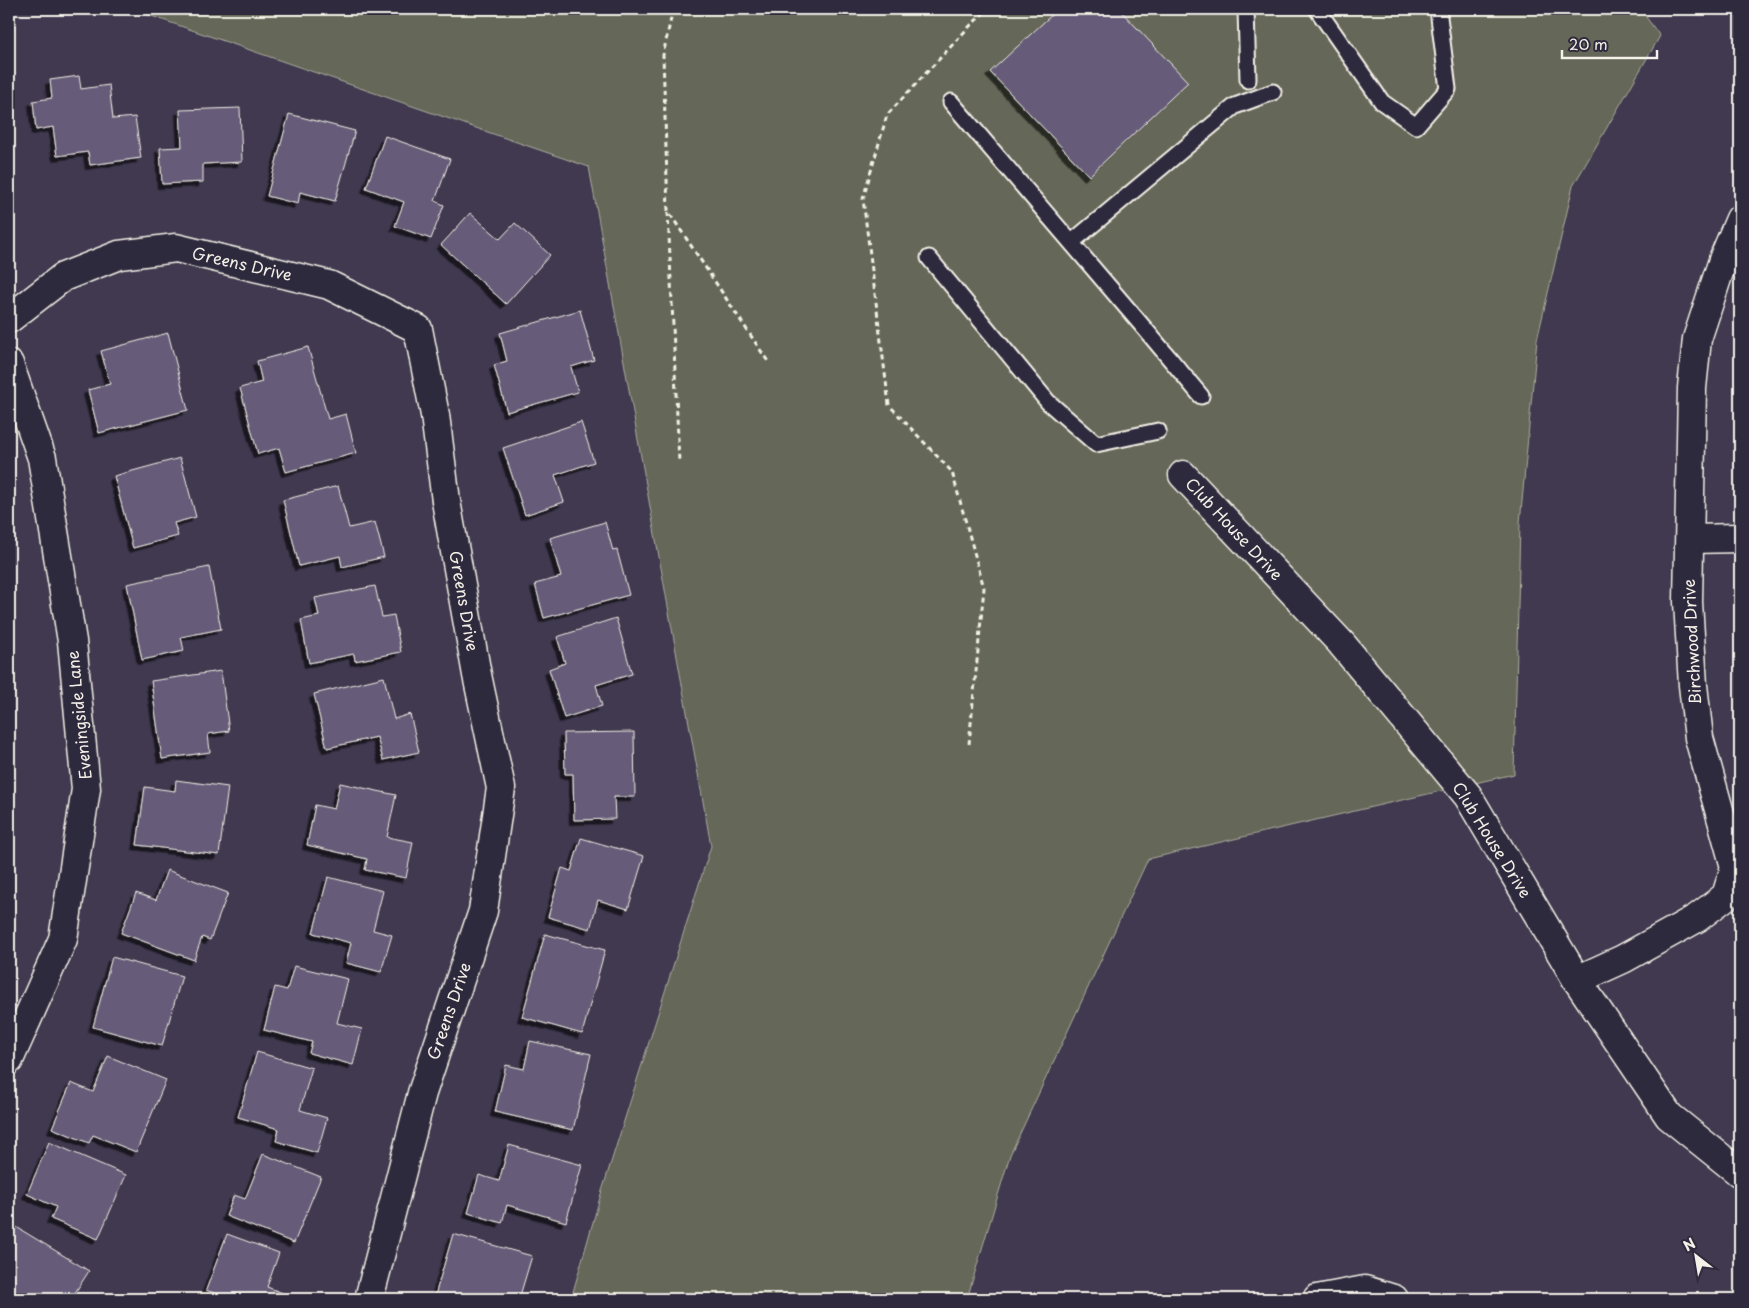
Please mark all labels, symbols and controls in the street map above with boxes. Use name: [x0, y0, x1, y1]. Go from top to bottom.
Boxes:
scale bar: [1562, 28, 1656, 60]
text: 20 m: [1569, 32, 1608, 55]
street label: Greens Drive: [190, 240, 294, 286]
street label: Club House Drive: [1181, 472, 1289, 585]
street label: Greens Drive: [444, 549, 486, 653]
street label: Birchwood Drive: [1676, 579, 1706, 705]
street label: Eveningside Lane: [59, 650, 97, 781]
street label: Club House Drive: [1447, 777, 1538, 902]
street label: Greens Drive: [420, 959, 476, 1063]
north arrow: [1672, 1230, 1722, 1280]
text: N: [1679, 1233, 1699, 1256]

